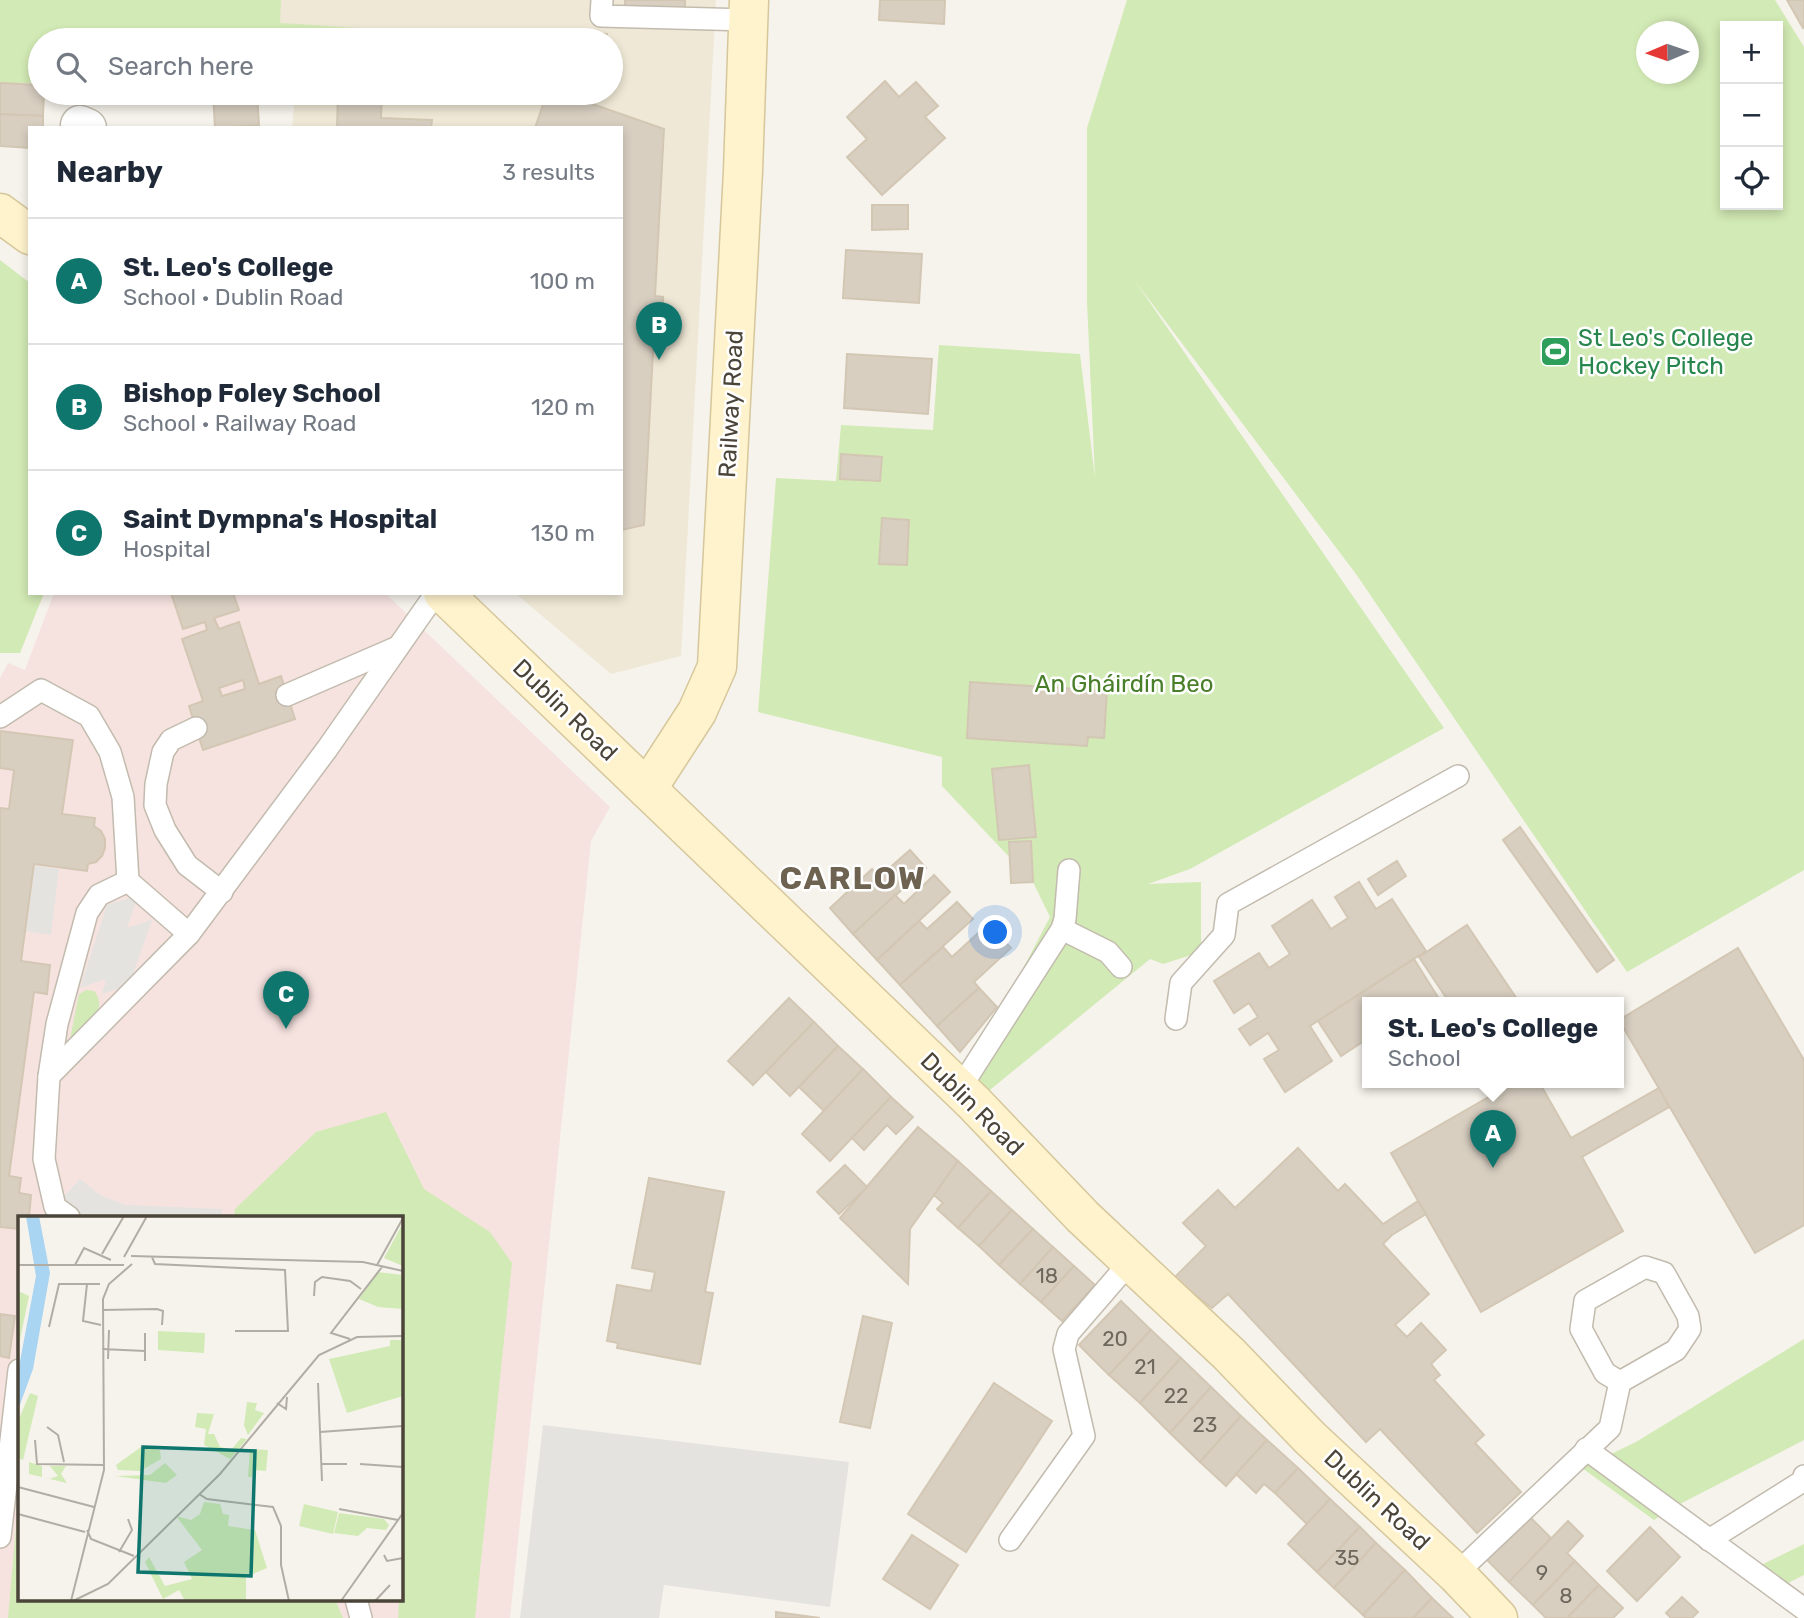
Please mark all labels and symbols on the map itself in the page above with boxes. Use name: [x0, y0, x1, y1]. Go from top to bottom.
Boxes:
north arrow: [1636, 21, 1699, 84]
pin: B: [636, 302, 682, 360]
place label: St Leo's College Hockey Pitch: [1578, 324, 1753, 380]
street label: Railway Road: [713, 329, 749, 479]
sports icon: St Leo's College Hockey Pitch: [1538, 335, 1572, 369]
street label: Dublin Road: [507, 653, 623, 767]
park label: An Gháirdín Beo: [1034, 670, 1214, 698]
district label: CARLOW: [779, 859, 927, 897]
your location: [978, 915, 1012, 949]
pin: C: [263, 971, 309, 1029]
street label: Dublin Road: [915, 1047, 1029, 1161]
pin: A: [1470, 1110, 1516, 1168]
inset map: [18, 1216, 402, 1600]
house number: 18: [1036, 1263, 1058, 1288]
house number: 20: [1102, 1326, 1128, 1351]
house number: 21: [1134, 1354, 1156, 1379]
house number: 22: [1164, 1383, 1188, 1408]
house number: 23: [1193, 1412, 1217, 1437]
street label: Dublin Road: [1318, 1444, 1436, 1556]
house number: 35: [1334, 1545, 1360, 1570]
house number: 9: [1536, 1560, 1548, 1585]
house number: 8: [1559, 1583, 1573, 1608]

